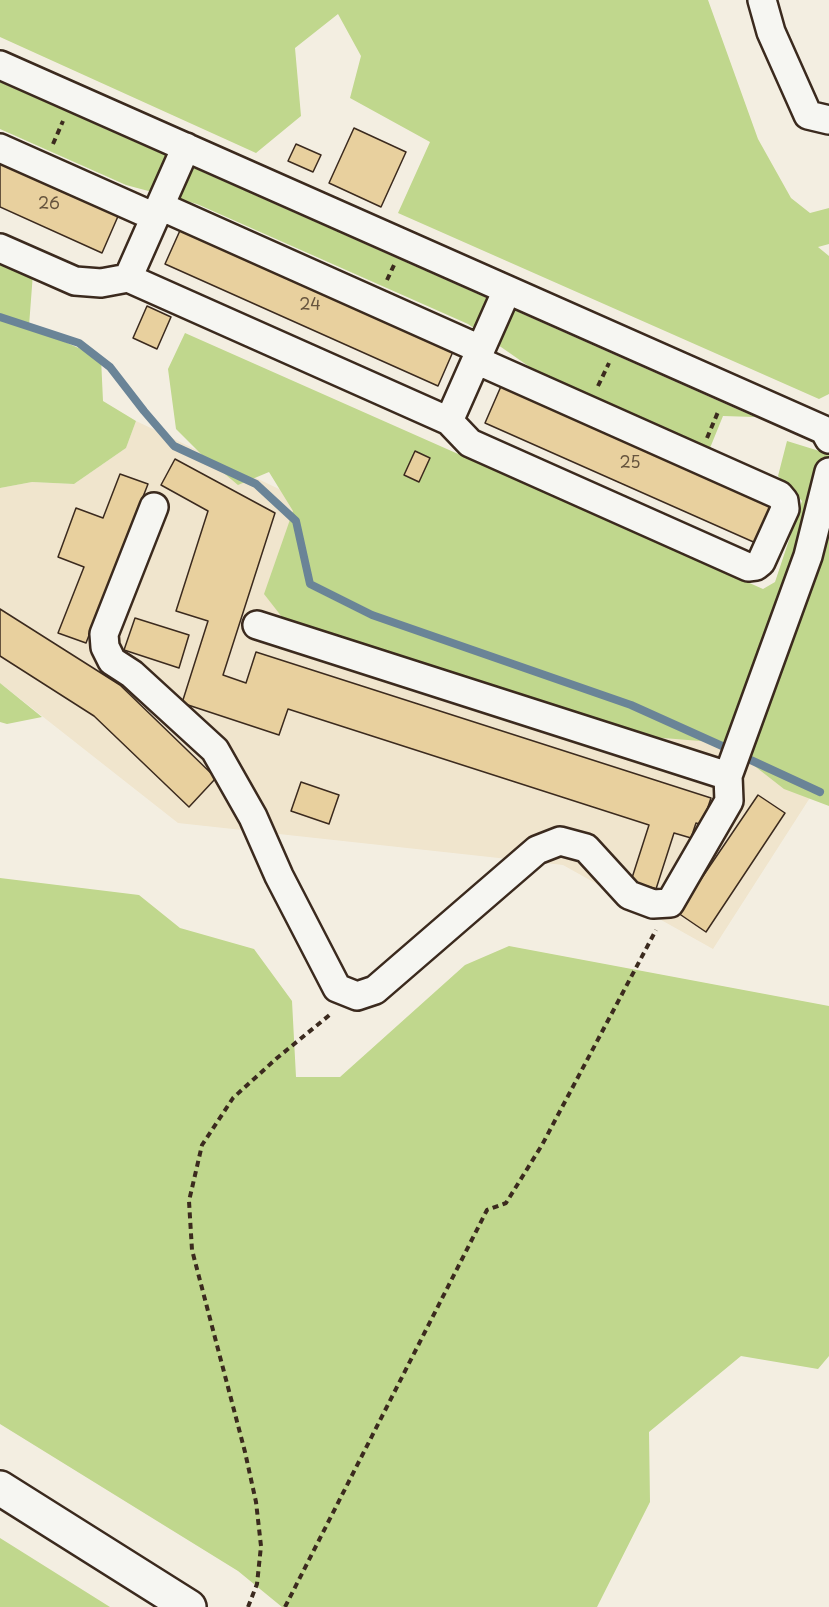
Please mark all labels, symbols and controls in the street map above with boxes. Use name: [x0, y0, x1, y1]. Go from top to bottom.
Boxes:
house number: 26: [38, 195, 60, 215]
house number: 24: [299, 296, 321, 316]
house number: 25: [619, 454, 641, 474]

